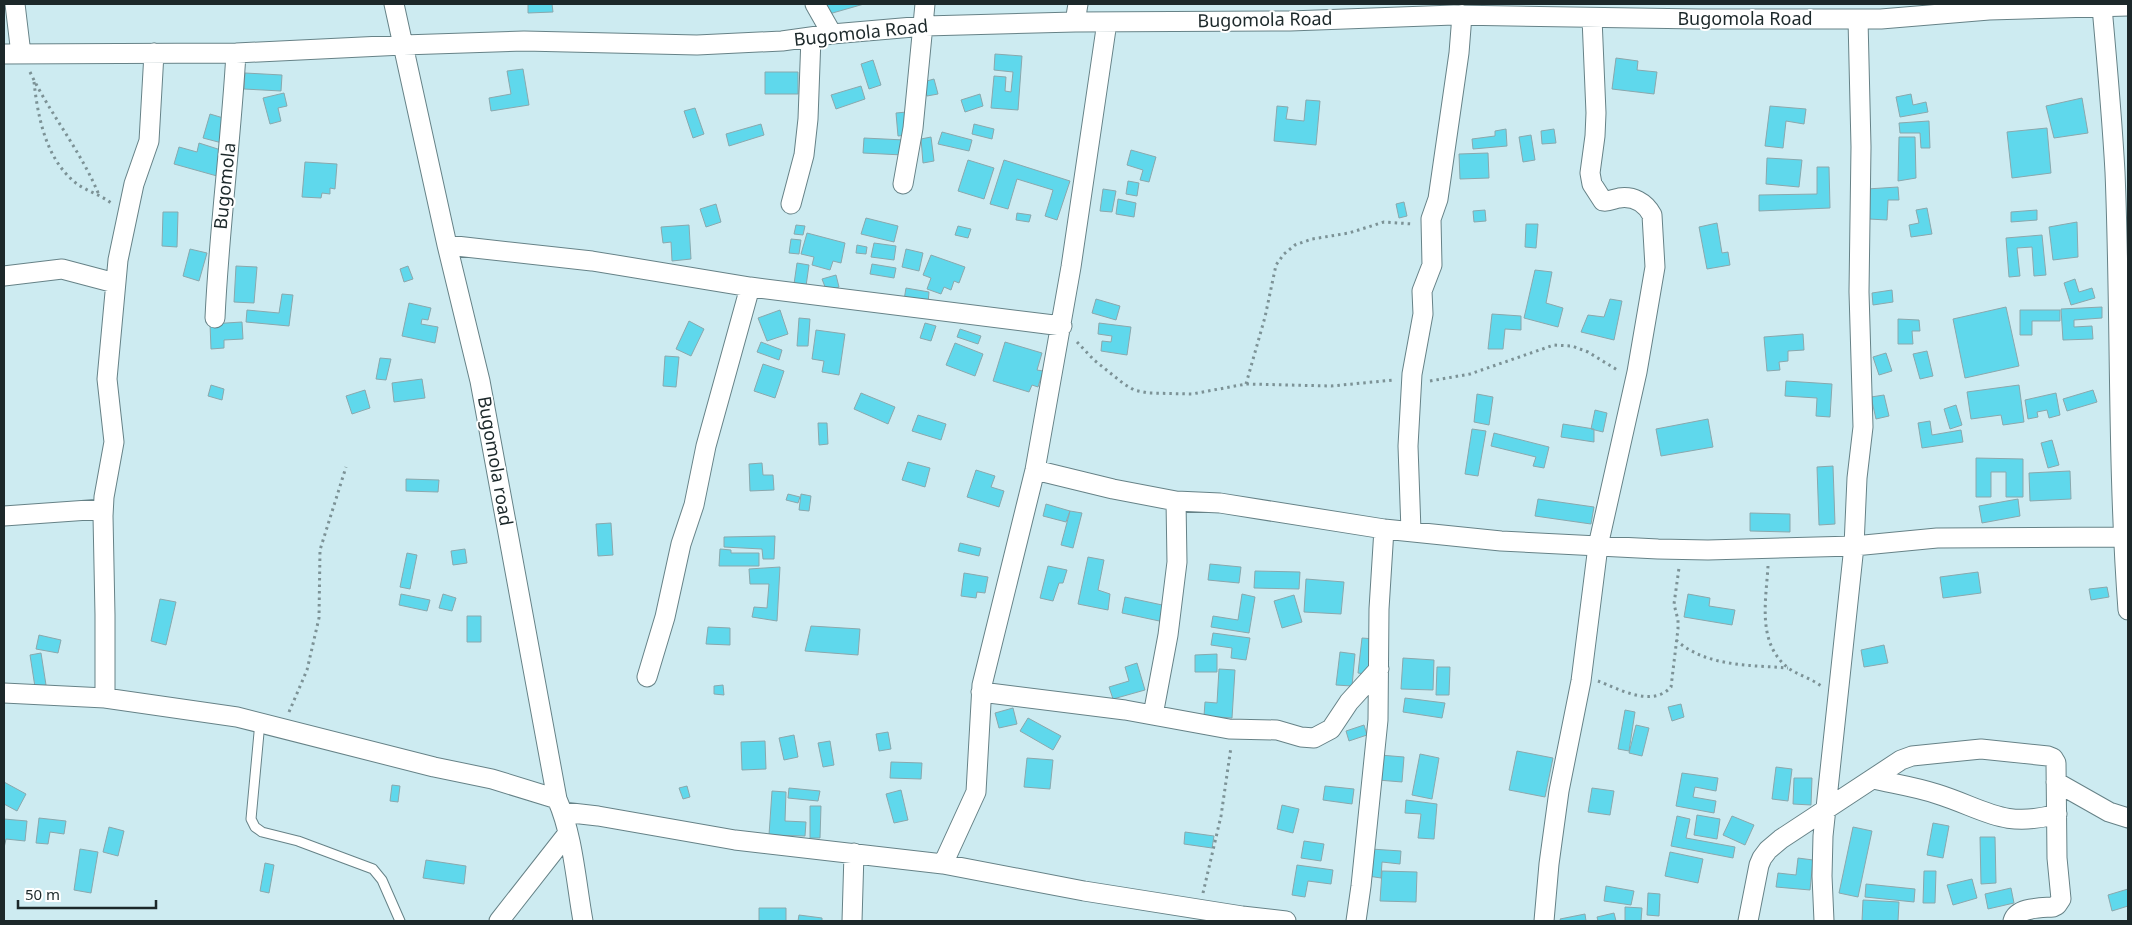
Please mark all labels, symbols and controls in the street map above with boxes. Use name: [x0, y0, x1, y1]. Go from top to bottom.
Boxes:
street label: Bugomola Road: [1197, 6, 1333, 32]
street label: Bugomola Road: [1677, 6, 1813, 30]
street label: Bugomola Road: [792, 13, 929, 51]
street label: Bugomola: [208, 141, 240, 231]
street label: Bugomola road: [473, 394, 519, 527]
scale bar: [18, 878, 155, 910]
text: 50 m: [25, 884, 60, 904]

